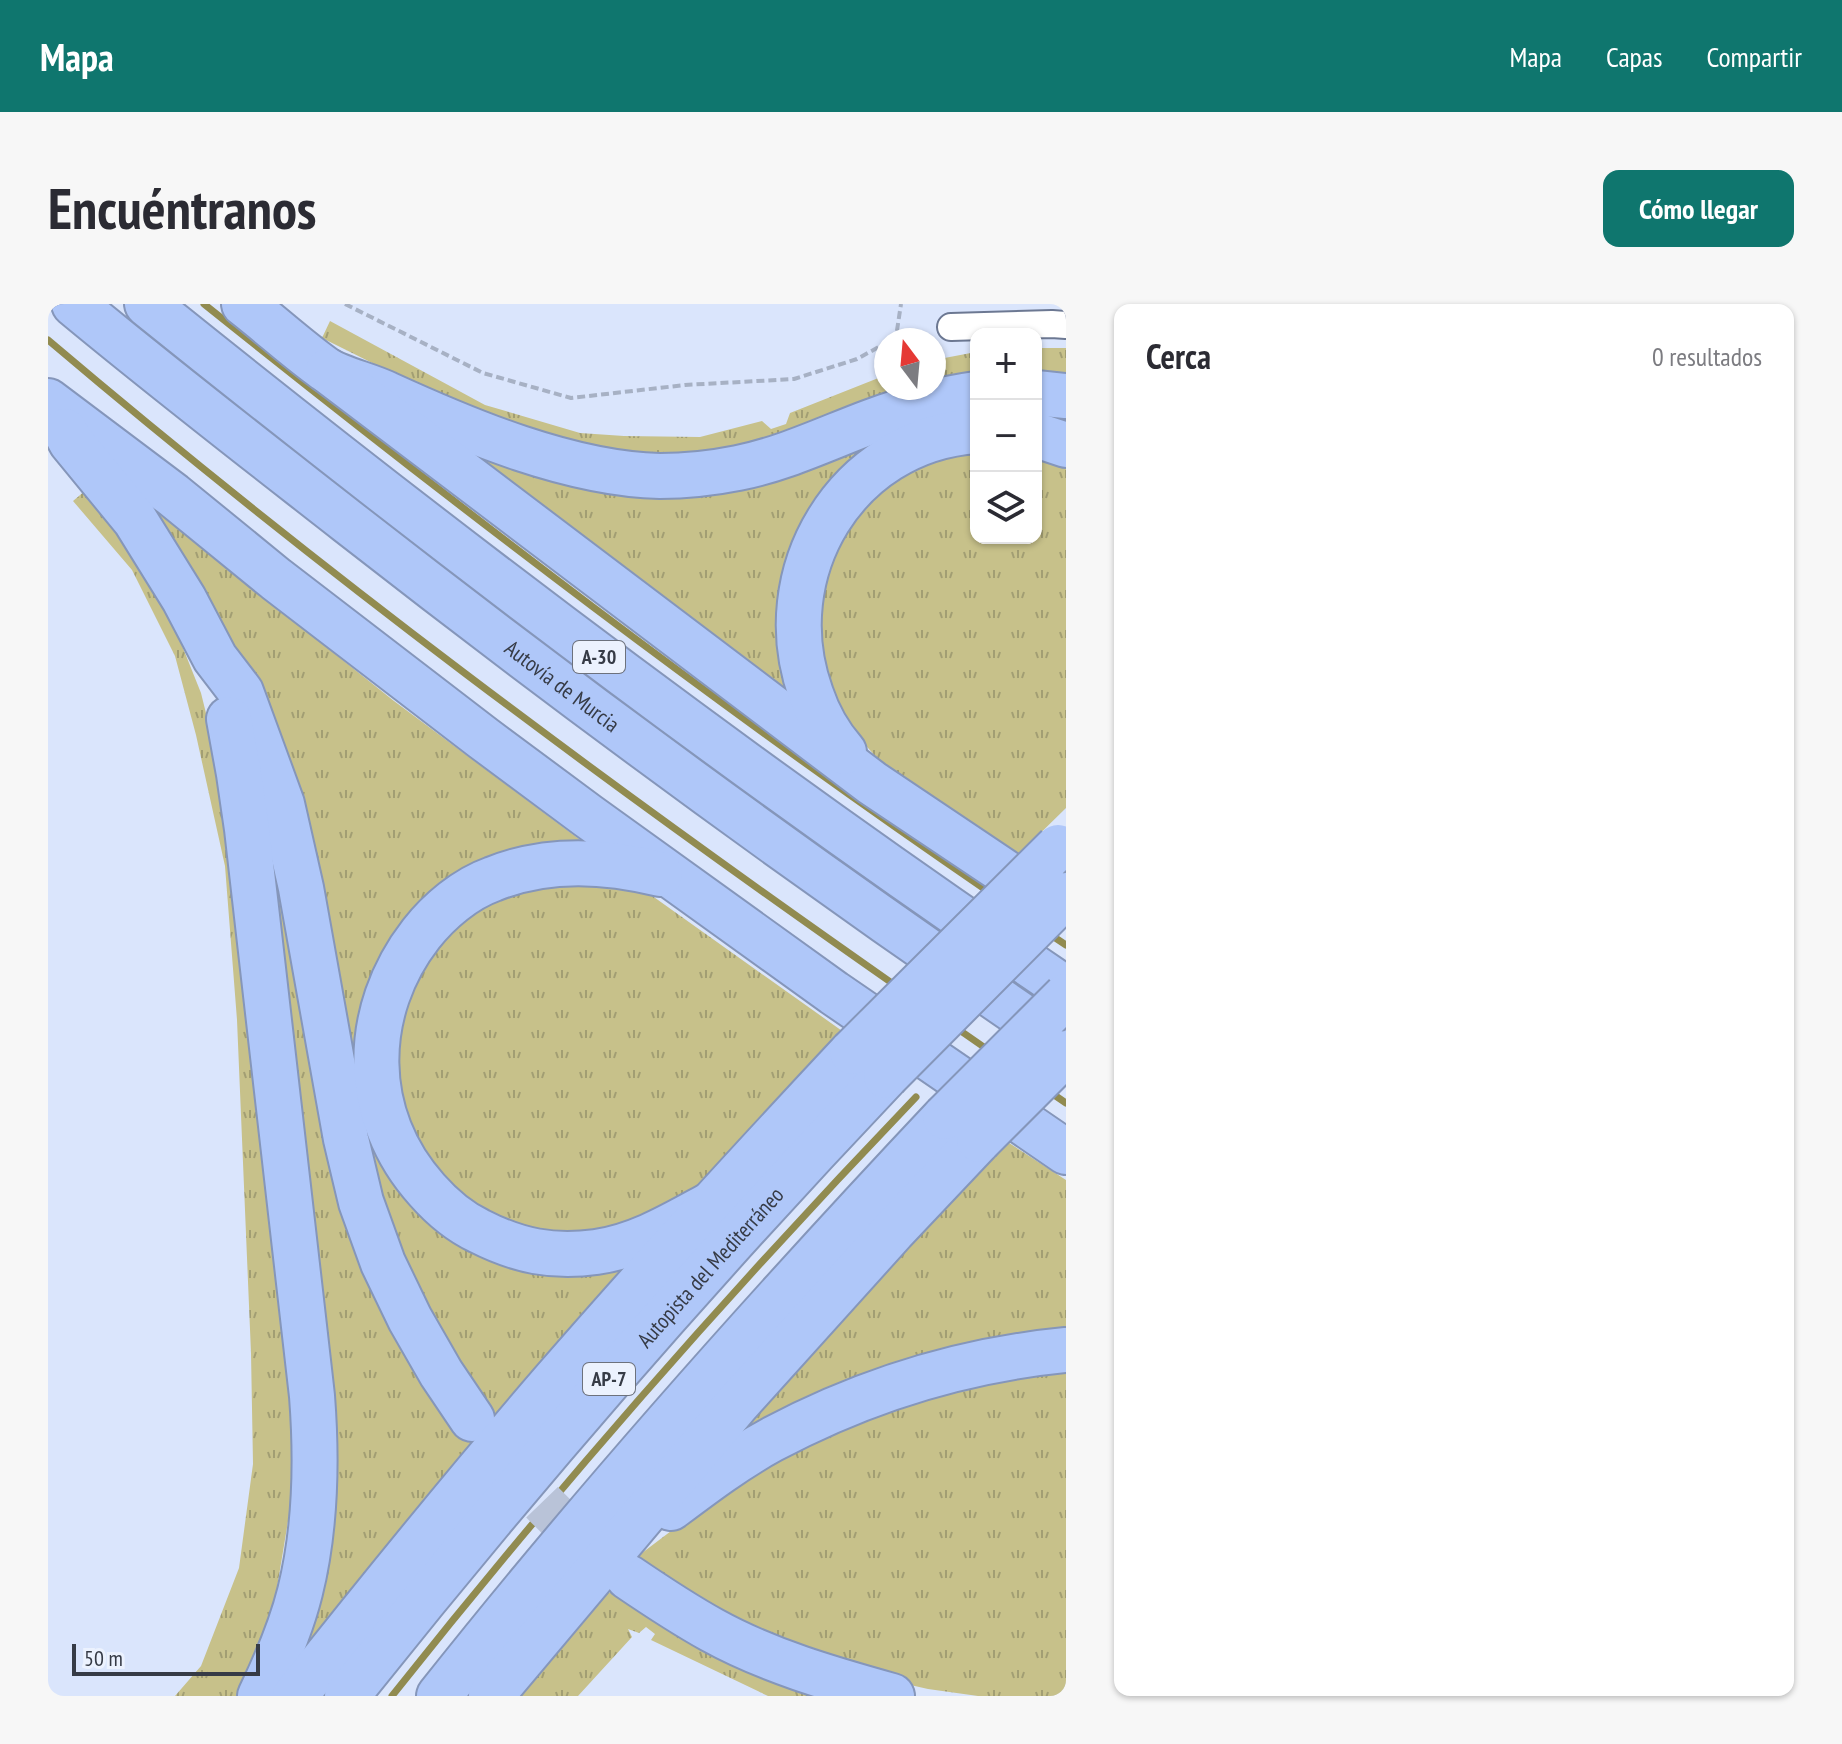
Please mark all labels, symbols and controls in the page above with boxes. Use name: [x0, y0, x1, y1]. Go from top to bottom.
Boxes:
text: Mapa: [40, 32, 114, 81]
text: Mapa: [1510, 38, 1562, 75]
text: Capas: [1606, 38, 1662, 75]
text: Compartir: [1706, 38, 1802, 75]
button: Cómo llegar: [1603, 170, 1794, 247]
text: Encuéntranos: [48, 172, 316, 244]
north arrow: [874, 328, 946, 400]
map controls: [970, 328, 1042, 544]
button: +: [970, 328, 1042, 400]
text: Cerca: [1146, 334, 1211, 378]
text: 0 resultados: [1652, 340, 1762, 373]
button: −: [970, 400, 1042, 472]
button: layers: [970, 472, 1042, 544]
street label: Autovía de Murcia: [499, 634, 625, 738]
road number: A-30: [573, 641, 625, 673]
street label: Autopista del Mediterráneo: [631, 1181, 789, 1353]
road number: AP-7: [583, 1363, 635, 1395]
scale bar: [72, 1640, 260, 1676]
text: 50 m: [84, 1644, 123, 1672]

